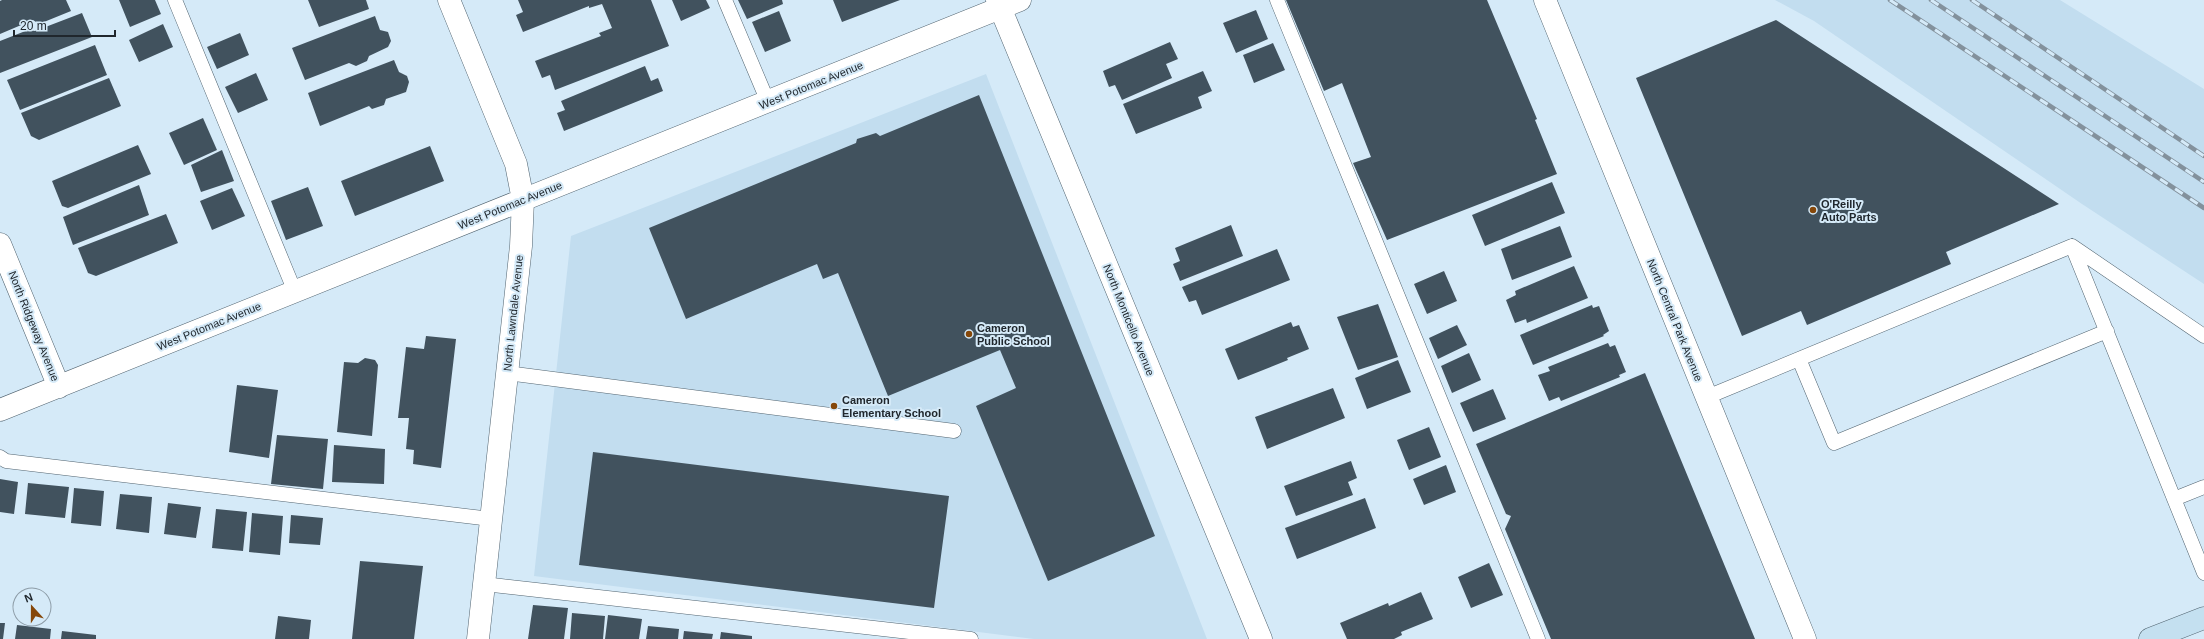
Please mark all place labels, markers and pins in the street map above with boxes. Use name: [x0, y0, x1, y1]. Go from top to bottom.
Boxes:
place label: O'Reilly Auto Parts: [1821, 198, 1877, 223]
marker: O'Reilly Auto Parts: [1808, 205, 1818, 215]
place label: Cameron Public School: [977, 322, 1050, 347]
marker: Cameron Public School: [964, 329, 974, 339]
place label: Cameron Elementary School: [842, 394, 941, 419]
marker: Cameron Elementary School: [829, 401, 839, 411]

